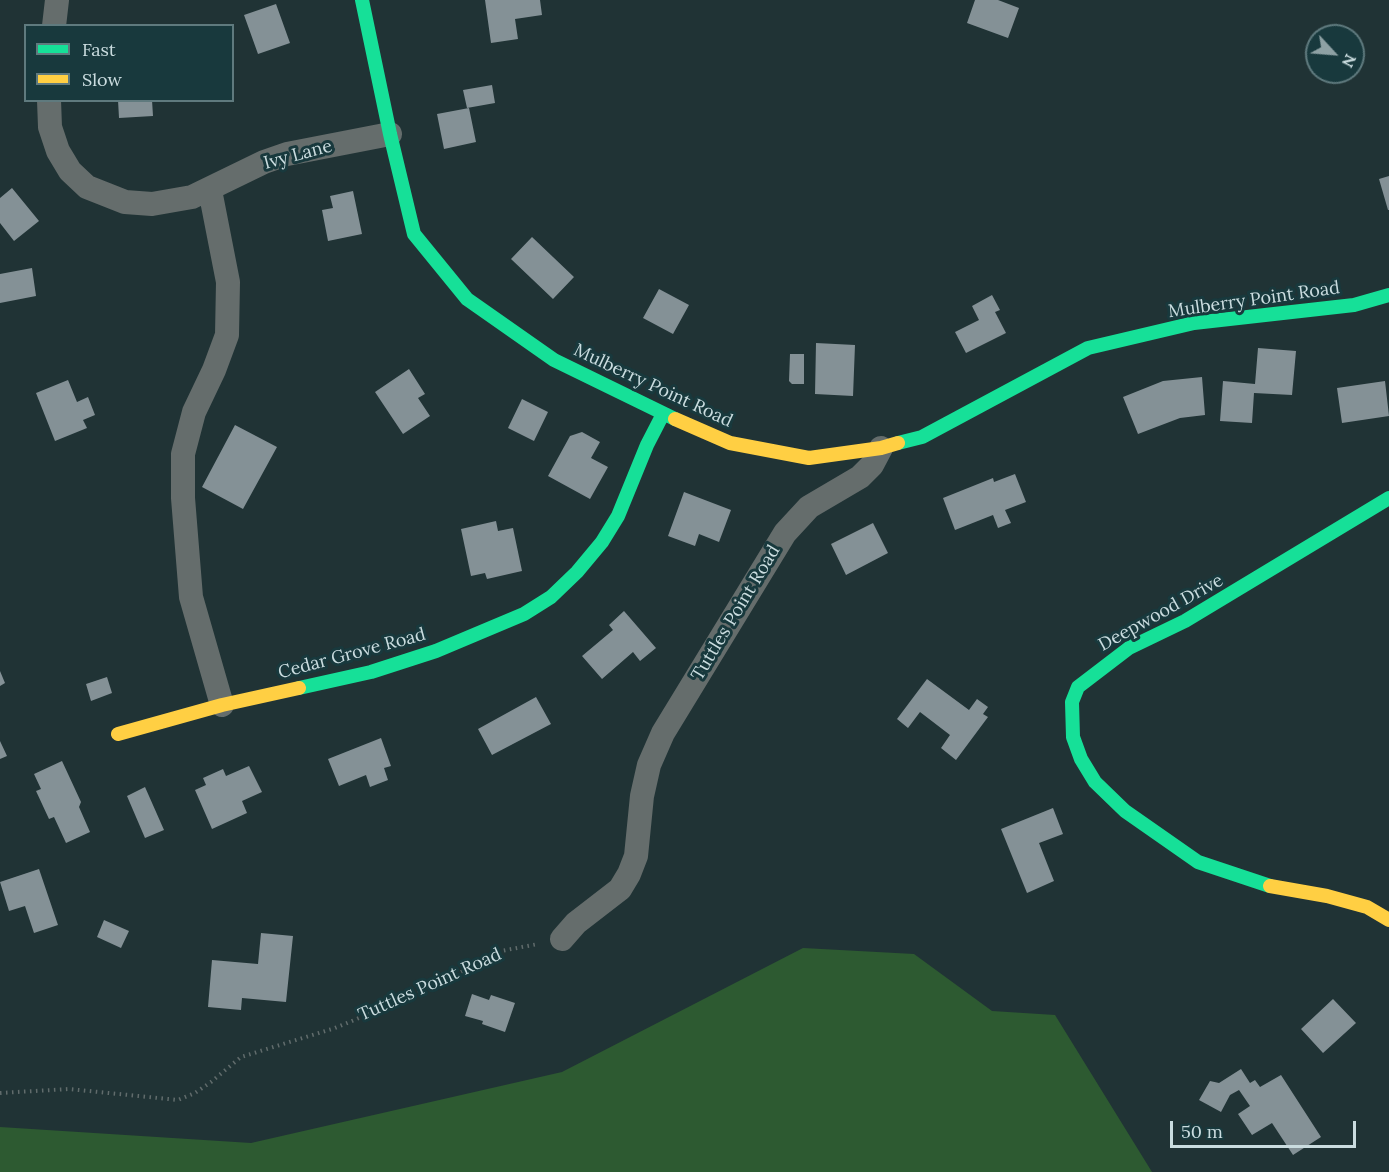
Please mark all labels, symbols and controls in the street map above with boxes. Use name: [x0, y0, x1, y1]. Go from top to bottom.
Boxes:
legend: [24, 24, 234, 102]
north arrow: [1305, 24, 1365, 84]
text: Fast: [82, 38, 116, 61]
text: N: [1338, 51, 1361, 71]
text: Slow: [82, 68, 122, 91]
street label: Ivy Lane: [261, 136, 335, 174]
street label: Mulberry Point Road: [1167, 277, 1341, 323]
street label: Mulberry Point Road: [570, 340, 736, 432]
street label: Tuttles Point Road: [687, 541, 785, 685]
street label: Deepwood Drive: [1095, 570, 1227, 656]
street label: Cedar Grove Road: [276, 624, 428, 684]
street label: Tuttles Point Road: [355, 944, 505, 1026]
scale bar: [1173, 1109, 1359, 1147]
text: 50 m: [1181, 1120, 1223, 1143]

